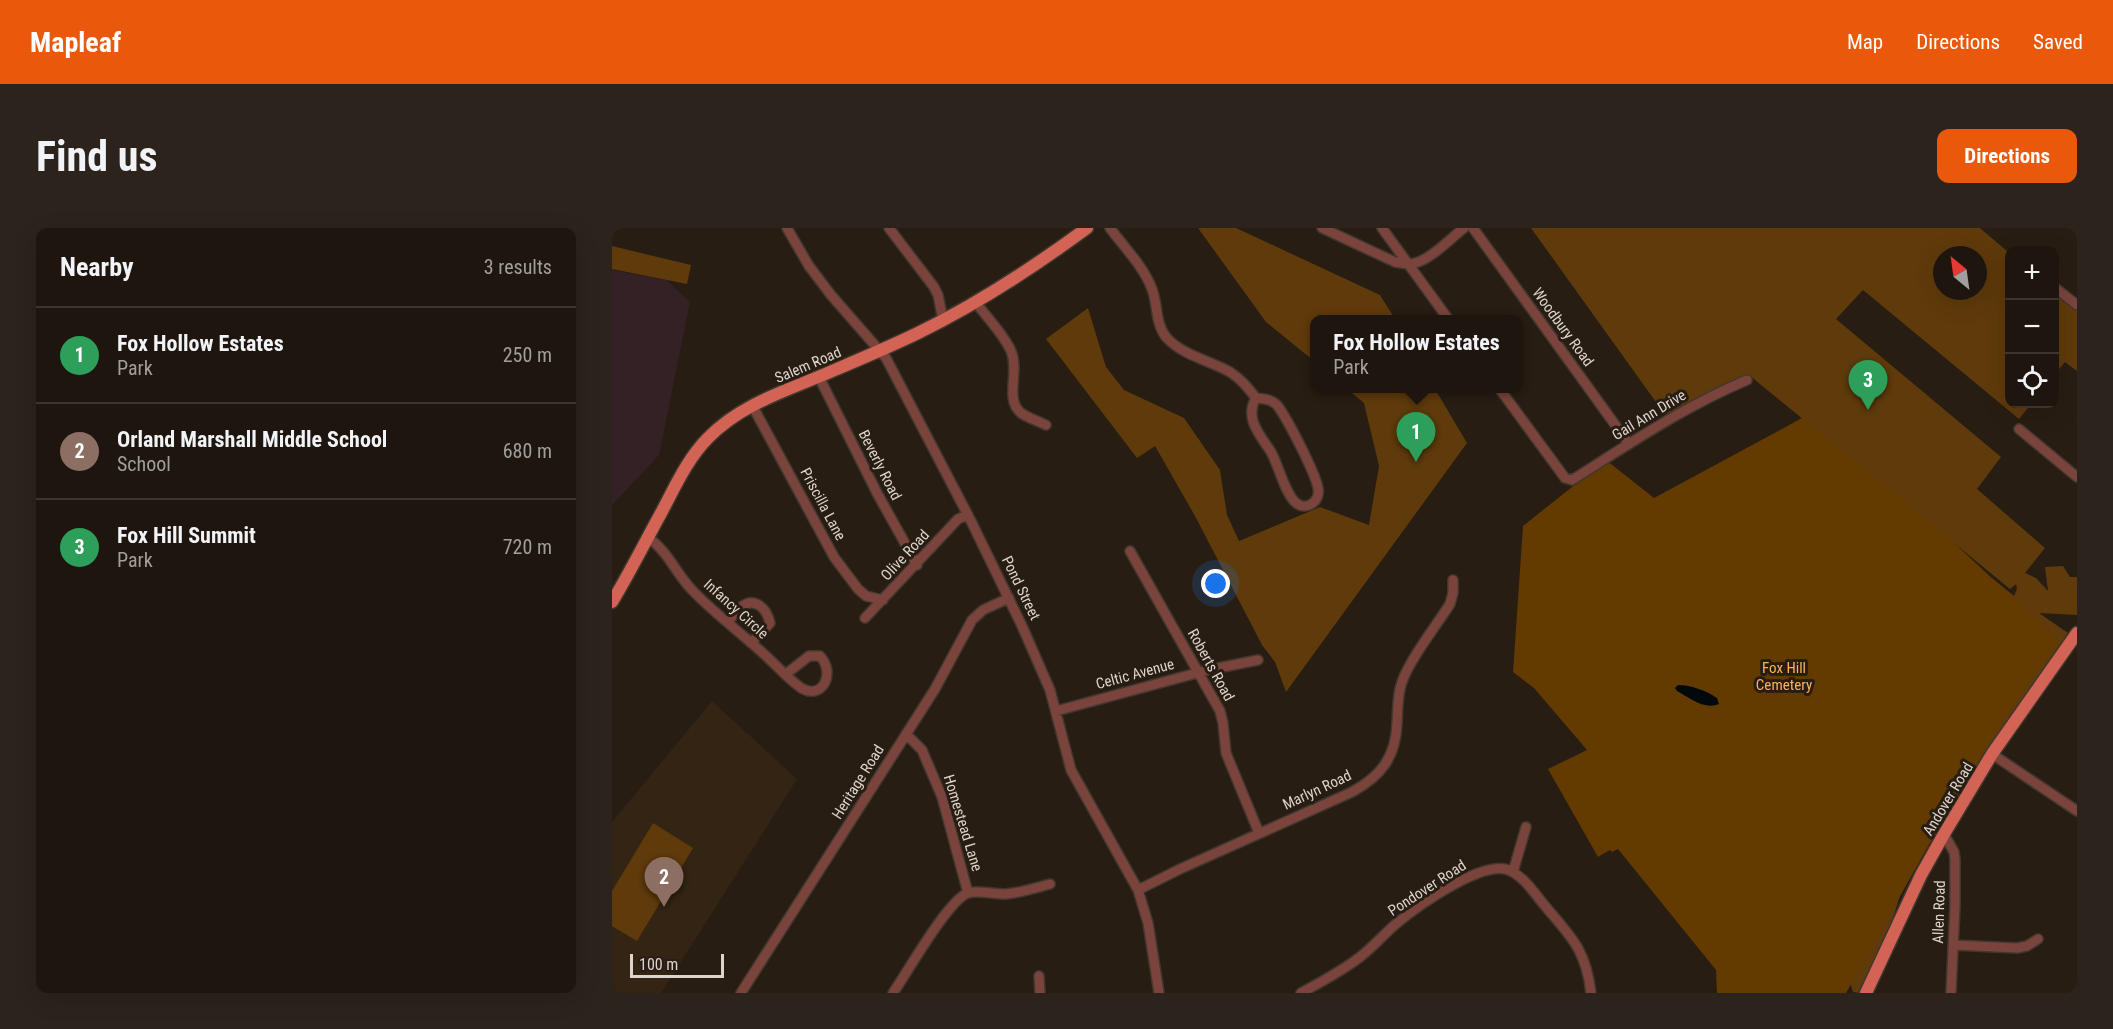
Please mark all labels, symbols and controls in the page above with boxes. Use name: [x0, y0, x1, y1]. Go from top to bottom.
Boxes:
text: Mapleaf: [30, 26, 121, 59]
text: Map: [1847, 30, 1883, 54]
text: Directions: [1916, 30, 2000, 54]
text: Saved: [2033, 30, 2083, 54]
button: Directions: [1937, 129, 2077, 183]
text: Find us: [36, 132, 157, 181]
north arrow: [1933, 246, 1987, 300]
map controls: [2005, 246, 2059, 408]
button: +: [2005, 246, 2059, 300]
text: Nearby: [60, 252, 134, 282]
text: 3 results: [484, 255, 552, 279]
street label: Woodbury Road: [1528, 284, 1598, 370]
button: −: [2005, 300, 2059, 354]
popup: [1310, 315, 1523, 393]
text: Fox Hollow Estates: [1333, 330, 1500, 355]
text: Fox Hollow Estates: [117, 331, 284, 356]
text: 1: [74, 343, 85, 367]
text: 250 m: [503, 343, 552, 367]
street label: Salem Road: [772, 343, 844, 387]
button: locate: [2005, 354, 2059, 408]
text: Park: [1333, 355, 1369, 379]
text: Park: [117, 356, 153, 380]
pin: 3: [1848, 360, 1888, 410]
street label: Gail Ann Drive: [1609, 386, 1689, 444]
pin: 1: [1396, 412, 1436, 462]
text: Orland Marshall Middle School: [117, 427, 387, 452]
street label: Beverly Road: [855, 427, 905, 503]
text: 2: [74, 439, 85, 463]
text: 680 m: [503, 439, 552, 463]
text: School: [117, 452, 171, 476]
street label: Priscilla Lane: [796, 465, 850, 543]
text: Fox Hill Summit: [117, 523, 256, 548]
street label: Olive Road: [877, 526, 933, 584]
text: 3: [74, 535, 85, 559]
text: 720 m: [503, 535, 552, 559]
text: Park: [117, 548, 153, 572]
street label: Pond Street: [998, 553, 1044, 623]
your location: [1201, 569, 1230, 598]
street label: Infancy Circle: [700, 575, 772, 643]
street label: Roberts Road: [1184, 626, 1238, 704]
street label: Celtic Avenue: [1094, 655, 1176, 693]
park label: Fox Hill Cemetery: [1756, 659, 1812, 694]
street label: Heritage Road: [828, 742, 888, 822]
street label: Andover Road: [1919, 759, 1977, 839]
street label: Marlyn Road: [1280, 766, 1354, 814]
street label: Homestead Lane: [940, 772, 986, 874]
street label: Pondover Road: [1385, 856, 1469, 920]
pin: 2: [644, 858, 684, 907]
street label: Allen Road: [1929, 880, 1949, 944]
scale bar: [630, 951, 724, 978]
text: 100 m: [639, 955, 678, 974]

